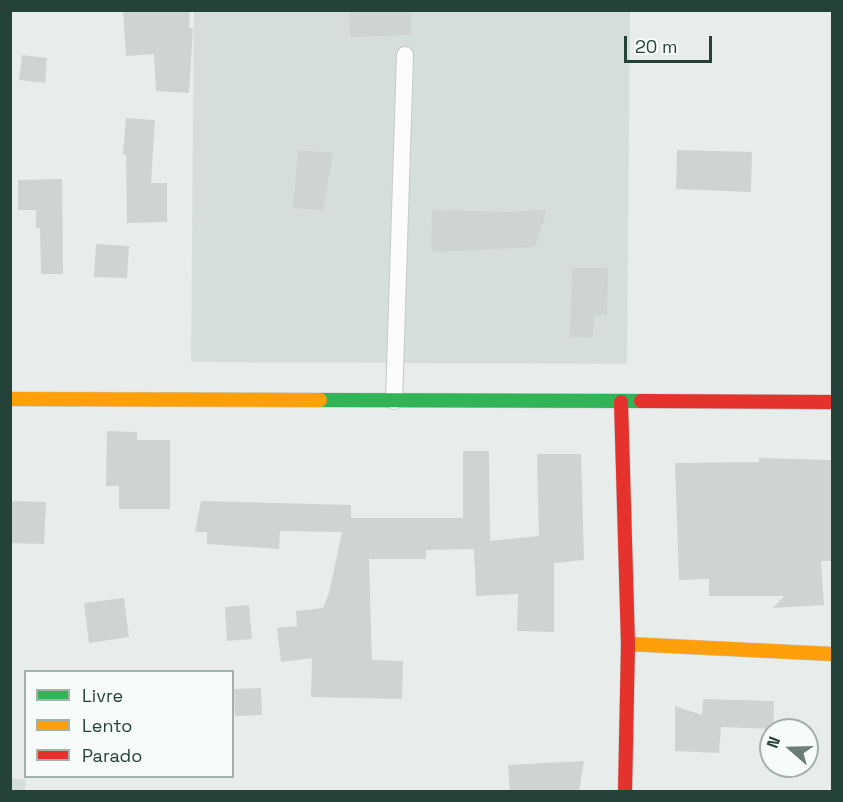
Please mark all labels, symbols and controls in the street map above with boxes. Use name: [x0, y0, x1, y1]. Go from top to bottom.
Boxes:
scale bar: [627, 24, 716, 62]
text: 20 m: [635, 35, 678, 58]
legend: [24, 670, 234, 778]
text: Livre: [82, 684, 123, 707]
text: Lento: [82, 714, 132, 737]
north arrow: [759, 718, 819, 778]
text: N: [762, 734, 785, 751]
text: Parado: [82, 744, 142, 767]

